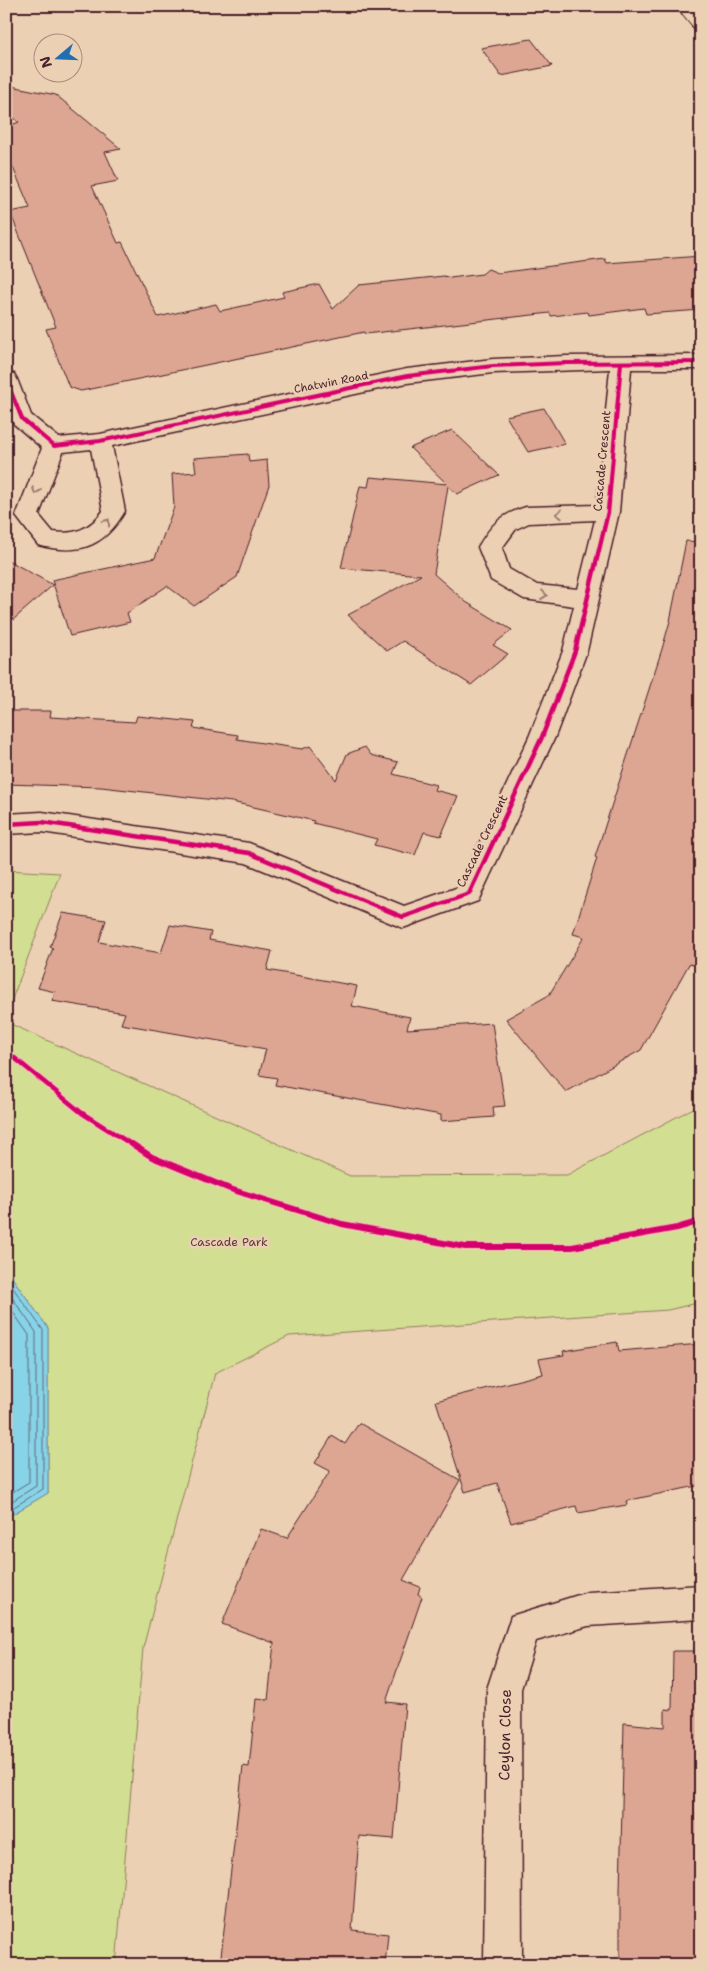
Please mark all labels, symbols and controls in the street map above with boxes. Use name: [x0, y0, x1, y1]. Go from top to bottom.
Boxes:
north arrow: [32, 32, 82, 82]
text: N: [35, 54, 56, 70]
street label: Chatwin Road: [293, 368, 370, 397]
street label: Cascade Crescent: [590, 410, 614, 512]
one-way arrow: [32, 486, 42, 495]
one-way arrow: [555, 509, 563, 519]
one-way arrow: [101, 518, 110, 528]
one-way arrow: [541, 589, 549, 600]
street label: Cascade Crescent: [453, 792, 511, 890]
park label: Cascade Park: [190, 1234, 268, 1250]
street label: Ceylon Close: [494, 1689, 516, 1781]

